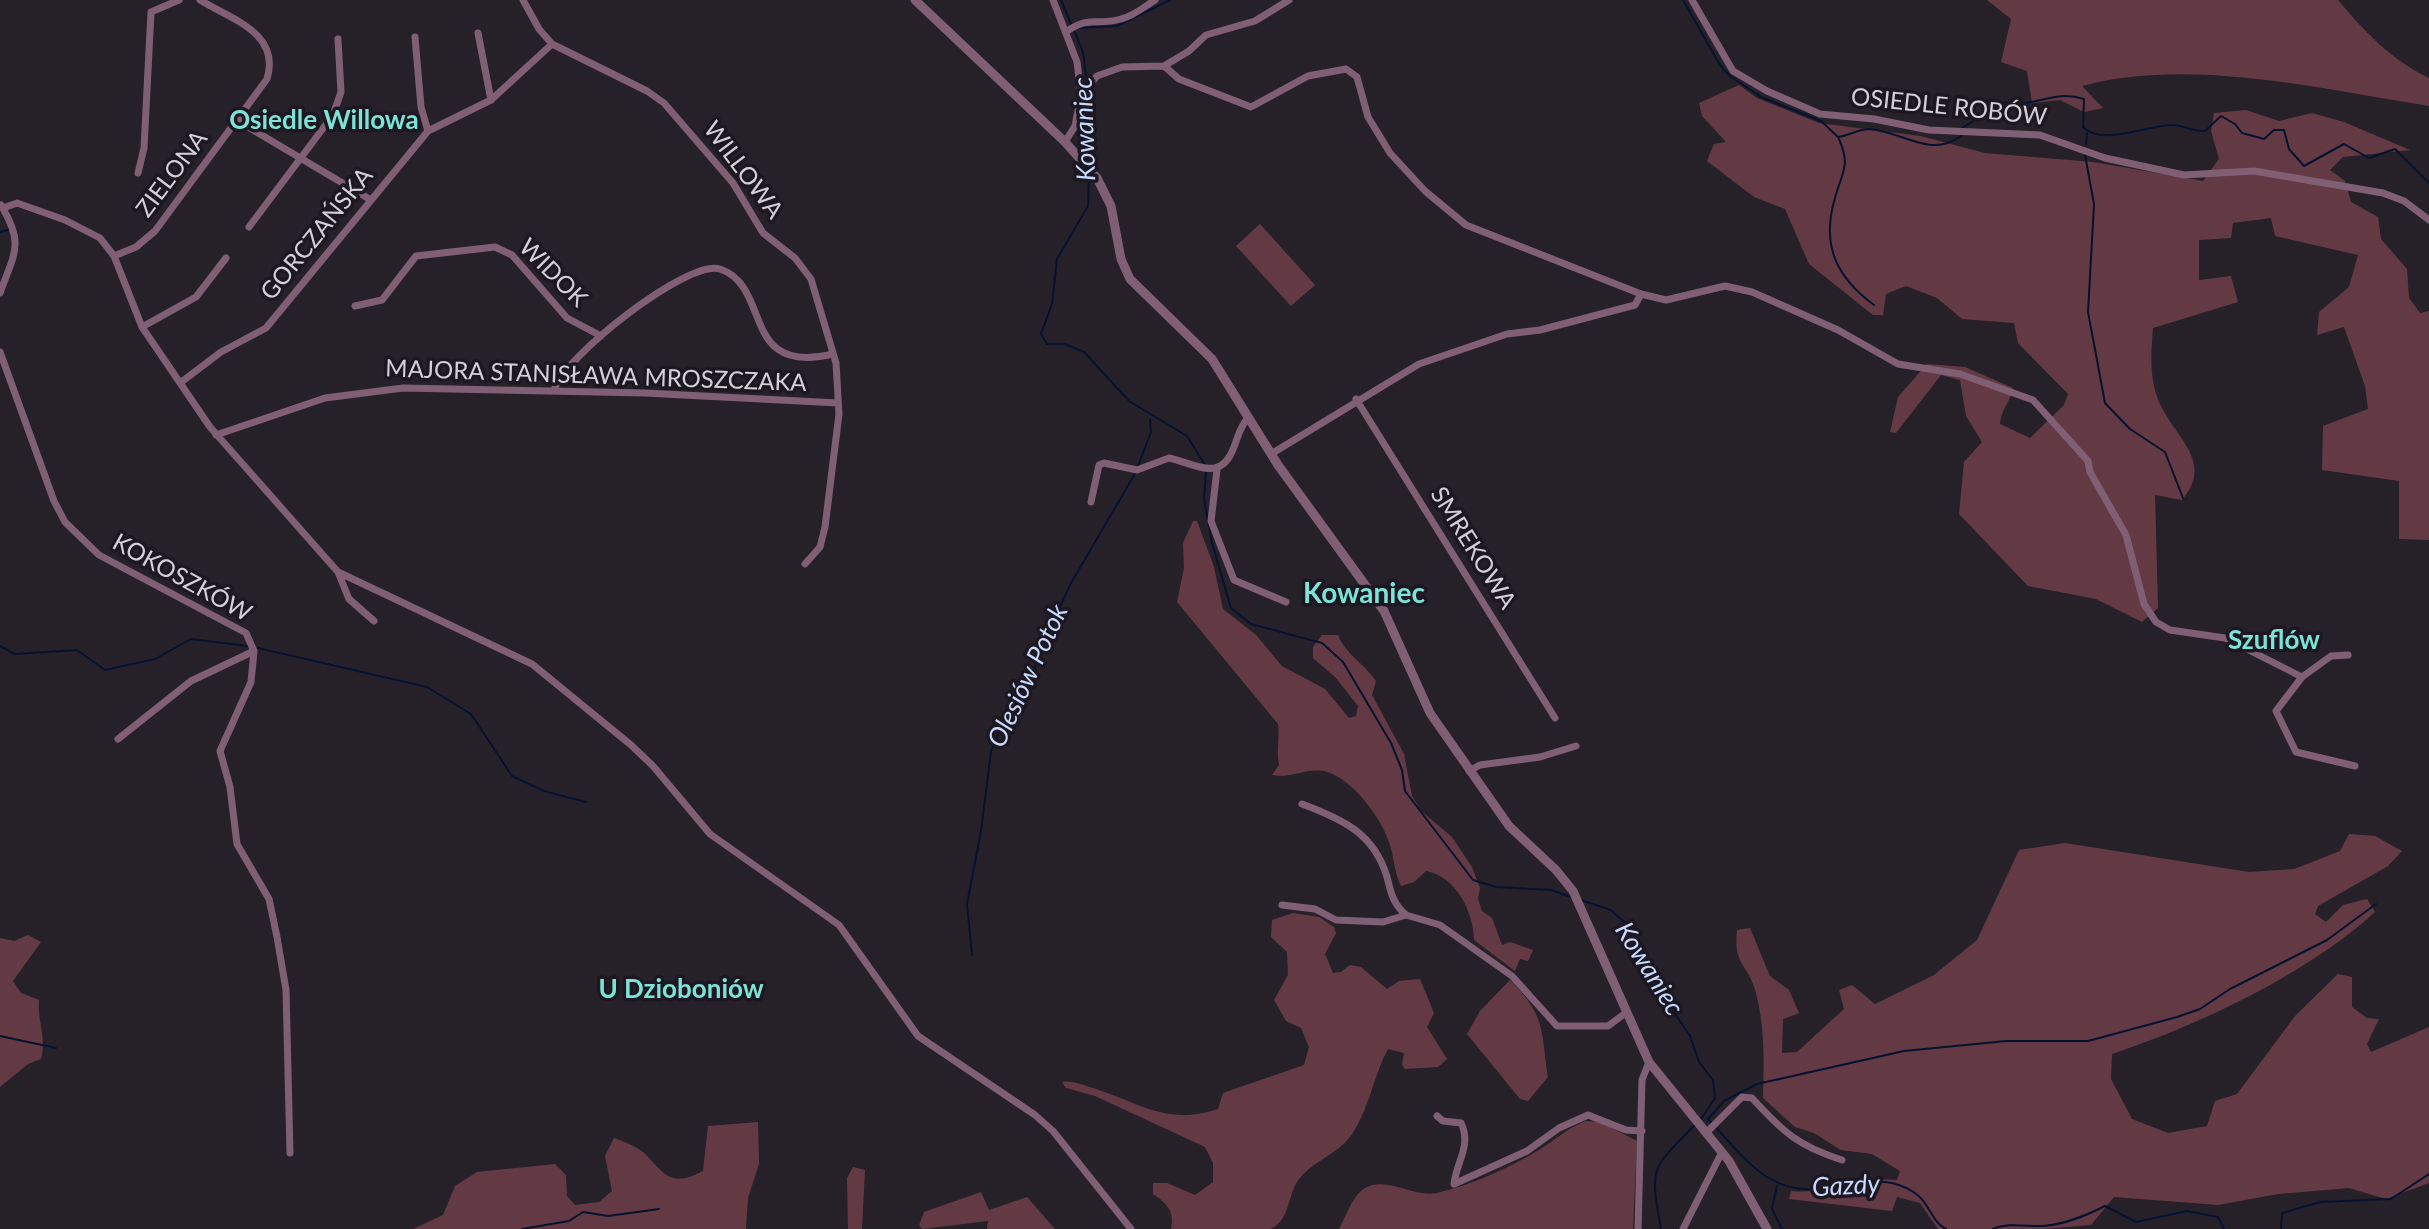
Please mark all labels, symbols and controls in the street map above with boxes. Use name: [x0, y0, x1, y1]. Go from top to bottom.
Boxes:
water label: Kowaniec: [1068, 76, 1102, 182]
street label: OSIEDLE ROBÓW: [1850, 82, 2048, 132]
district label: Osiedle Willowa: [229, 105, 419, 137]
street label: WILLOWA: [697, 116, 789, 224]
street label: ZIELONA: [130, 125, 214, 223]
street label: GORCZAŃSKA: [255, 162, 379, 306]
street label: WIDOK: [513, 233, 593, 313]
street label: MAJORA STANISŁAWA MROSZCZAKA: [385, 354, 807, 398]
street label: SMREKOWA: [1424, 482, 1522, 614]
street label: KOKOSZKÓW: [108, 528, 256, 628]
district label: Kowaniec: [1303, 577, 1425, 611]
water label: Olesiów Potok: [981, 600, 1075, 752]
district label: Szuflów: [2228, 625, 2320, 657]
water label: Kowaniec: [1608, 917, 1690, 1021]
district label: U Dzioboniów: [598, 974, 764, 1006]
water label: Gazdy: [1811, 1169, 1881, 1203]

